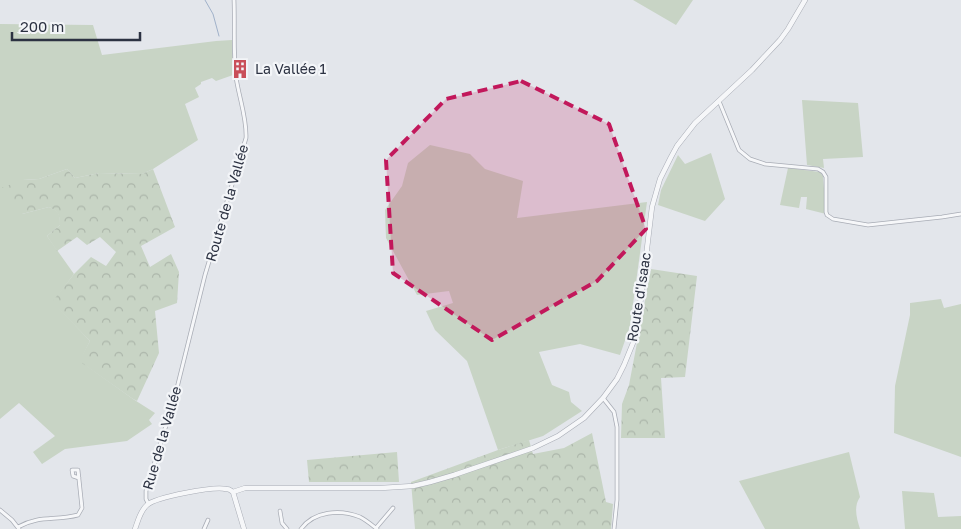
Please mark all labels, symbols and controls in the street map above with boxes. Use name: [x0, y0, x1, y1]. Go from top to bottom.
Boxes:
scale bar: [12, 10, 140, 42]
text: 200 m: [20, 17, 64, 35]
building icon: La Vallée 1: [229, 58, 251, 80]
place label: La Vallée 1: [255, 60, 327, 77]
street label: Route de la Vallée: [202, 142, 251, 263]
street label: Route d'Isaac: [623, 251, 654, 343]
street label: Rue de la Vallée: [139, 384, 184, 492]

